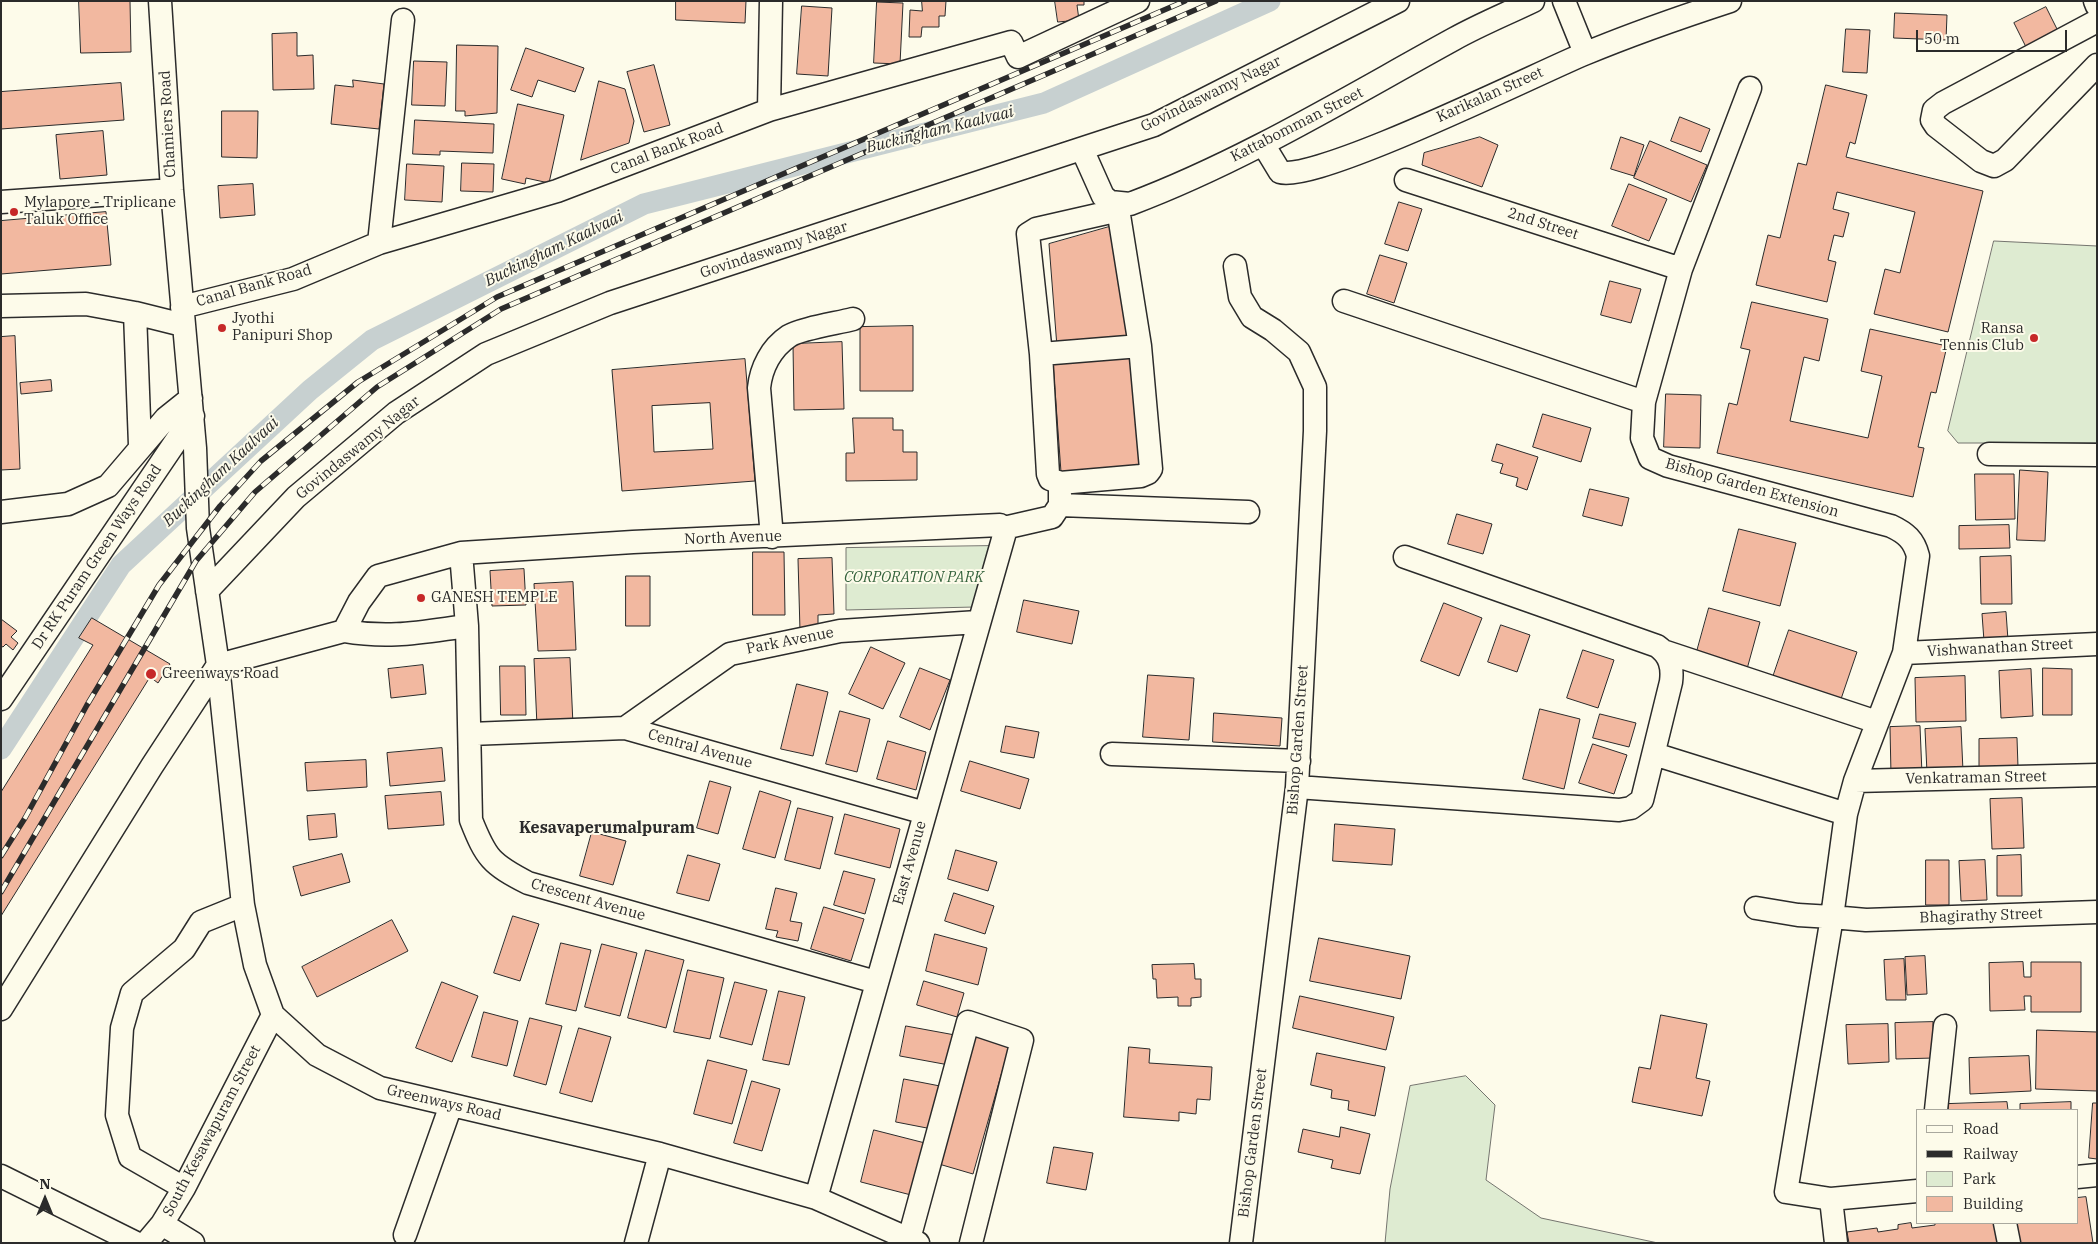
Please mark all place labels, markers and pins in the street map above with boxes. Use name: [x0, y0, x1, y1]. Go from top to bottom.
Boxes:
place label: Mylapore - Triplicane Taluk Office: [24, 194, 176, 229]
marker: Mylapore - Triplicane Taluk Office: [8, 206, 20, 218]
place label: Jyothi Panipuri Shop: [232, 310, 333, 345]
place label: Ransa Tennis Club: [1940, 320, 2024, 355]
marker: Jyothi Panipuri Shop: [216, 322, 228, 334]
marker: Ransa Tennis Club: [2028, 332, 2040, 344]
place label: GANESH TEMPLE: [431, 589, 558, 607]
marker: GANESH TEMPLE: [415, 592, 427, 604]
place label: Greenways Road: [162, 665, 279, 683]
marker: Greenways Road: [144, 667, 158, 681]

